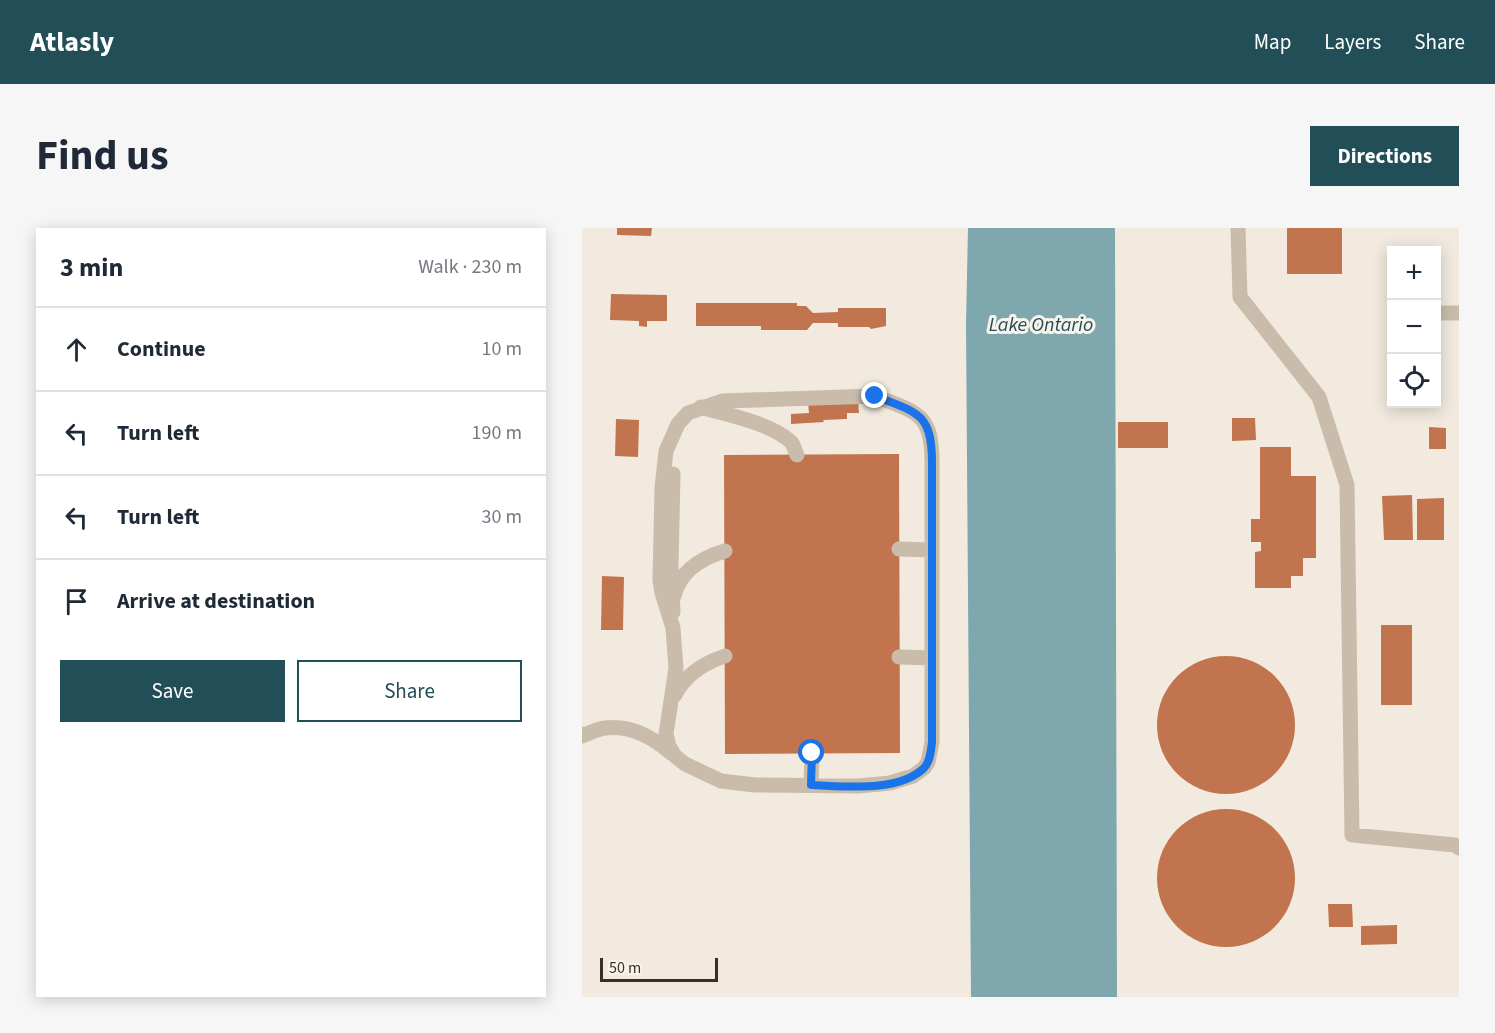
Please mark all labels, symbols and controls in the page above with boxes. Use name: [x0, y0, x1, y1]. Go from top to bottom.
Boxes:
text: Atlasly: [30, 22, 114, 62]
text: Map: [1254, 27, 1291, 57]
text: Layers: [1324, 27, 1381, 57]
text: Share: [1414, 27, 1465, 57]
text: Find us: [36, 126, 169, 186]
button: Directions: [1310, 126, 1459, 186]
map controls: [1387, 246, 1441, 408]
button: +: [1387, 246, 1441, 300]
text: 3 min: [60, 249, 123, 286]
text: Walk · 230 m: [418, 253, 522, 281]
button: −: [1387, 300, 1441, 354]
water label: Lake Ontario: [989, 311, 1093, 339]
icon: ahead: [60, 333, 93, 366]
text: Continue: [117, 333, 206, 365]
text: 10 m: [482, 335, 522, 363]
button: locate: [1387, 354, 1441, 408]
route end: [861, 382, 887, 408]
icon: left: [60, 417, 93, 450]
text: Turn left: [117, 417, 199, 449]
text: 190 m: [472, 419, 522, 447]
icon: left: [60, 501, 93, 534]
text: Turn left: [117, 501, 199, 533]
text: 30 m: [482, 503, 522, 531]
icon: arrive: [60, 585, 93, 618]
text: Arrive at destination: [117, 585, 315, 617]
button: Save: [60, 660, 285, 722]
button: Share: [297, 660, 522, 722]
route start: [798, 739, 824, 765]
scale bar: [600, 955, 718, 982]
text: 50 m: [609, 957, 641, 979]

